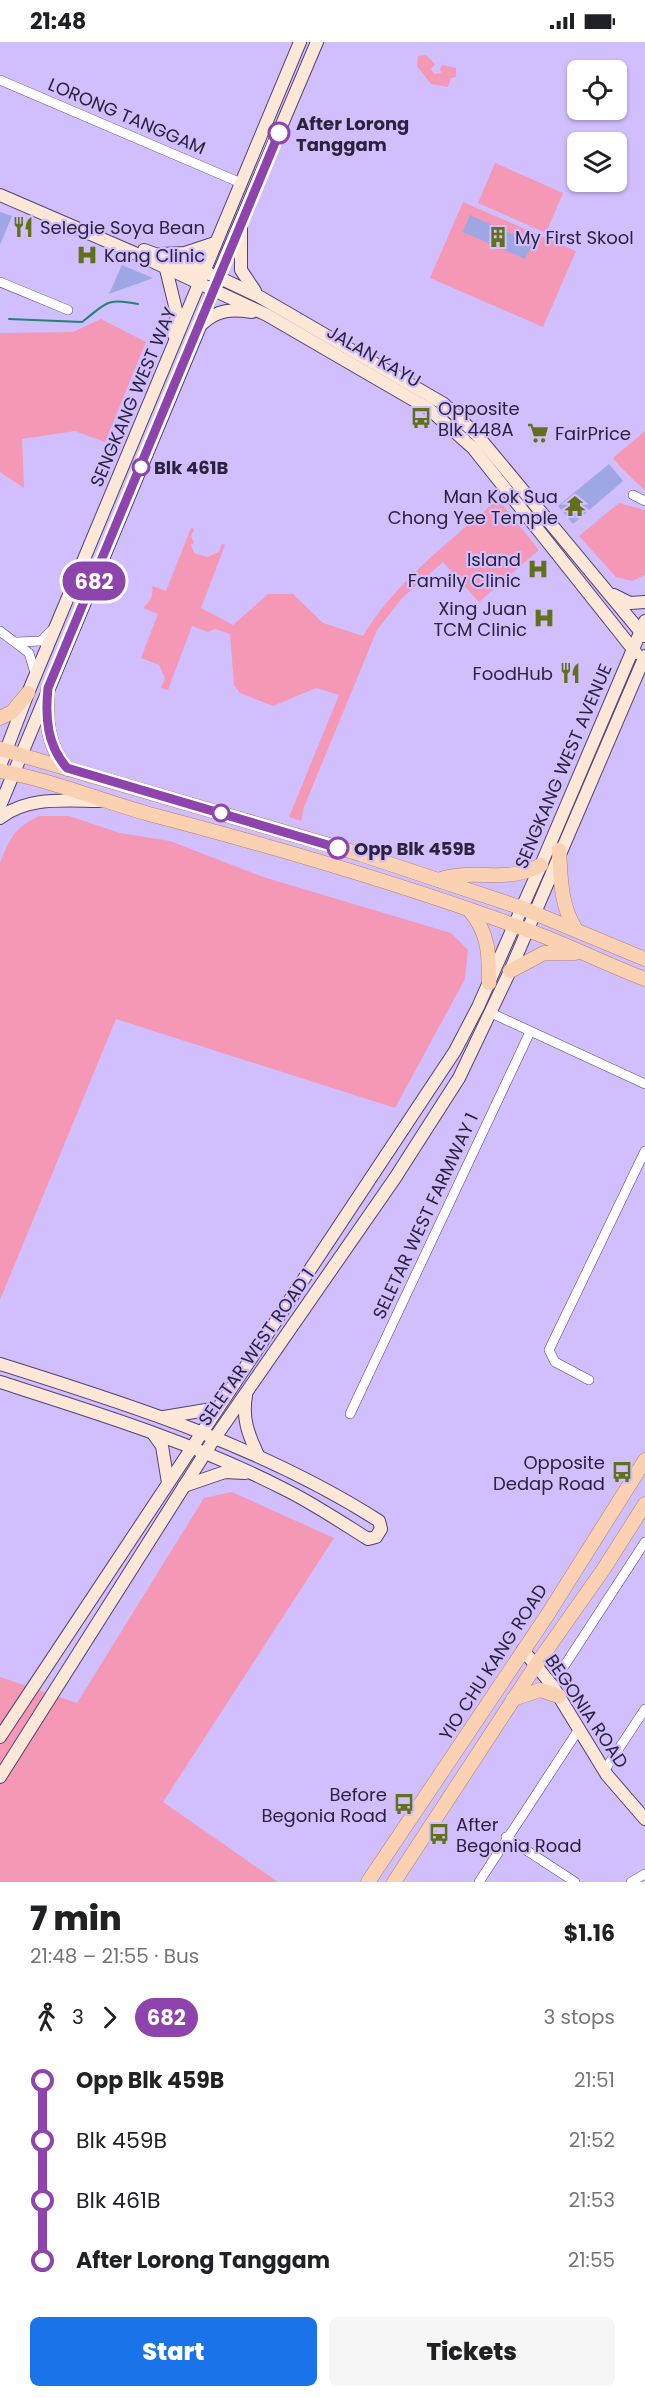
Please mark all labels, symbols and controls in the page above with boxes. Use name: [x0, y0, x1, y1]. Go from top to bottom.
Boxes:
text: 21:48: [30, 6, 86, 37]
map controls: [567, 60, 627, 192]
button: locate: [567, 60, 627, 120]
street label: LORONG TANGGAM: [44, 72, 210, 160]
place label: After Lorong Tanggam: [296, 111, 409, 157]
marker: After Lorong Tanggam: [268, 122, 290, 144]
button: layers: [567, 132, 627, 192]
restaurant icon: Selegie Soya Bean: [11, 215, 35, 239]
place label: Selegie Soya Bean: [40, 215, 205, 240]
building icon: My First Skool: [486, 225, 510, 249]
place label: My First Skool: [515, 225, 634, 250]
hospital icon: Kang Clinic: [75, 243, 99, 267]
place label: Kang Clinic: [104, 243, 205, 268]
street label: SENGKANG WEST WAY: [84, 303, 182, 491]
street label: JALAN KAYU: [322, 319, 426, 393]
place label: Opposite Blk 448A: [438, 396, 520, 442]
bus stop icon: Opposite Blk 448A: [409, 406, 433, 430]
supermarket icon: FairPrice: [526, 421, 550, 445]
place label: FairPrice: [555, 421, 631, 446]
place label: Blk 461B: [154, 455, 229, 480]
marker: Blk 461B: [132, 458, 150, 476]
place label: Man Kok Sua Chong Yee Temple: [388, 484, 558, 530]
temple icon: Man Kok Sua Chong Yee Temple: [563, 494, 587, 518]
place label: Island Family Clinic: [408, 547, 521, 593]
hospital icon: Island Family Clinic: [526, 557, 550, 581]
line badge: 682: [60, 562, 128, 600]
text: 682: [75, 567, 113, 596]
place label: Xing Juan TCM Clinic: [433, 596, 527, 642]
hospital icon: Xing Juan TCM Clinic: [532, 606, 556, 630]
street label: SENGKANG WEST AVENUE: [508, 660, 618, 872]
place label: FoodHub: [473, 661, 553, 686]
restaurant icon: FoodHub: [558, 661, 582, 685]
unlabelled marker: [212, 804, 230, 822]
place label: Opp Blk 459B: [354, 836, 475, 861]
marker: Opp Blk 459B: [327, 837, 349, 859]
street label: SELETAR WEST FARMWAY 1: [366, 1109, 484, 1323]
street label: SELETAR WEST ROAD 1: [192, 1263, 320, 1431]
place label: Opposite Dedap Road: [493, 1450, 605, 1496]
bus stop icon: Opposite Dedap Road: [610, 1460, 634, 1484]
street label: YIO CHU KANG ROAD: [433, 1579, 553, 1745]
street label: BEGONIA ROAD: [540, 1649, 634, 1773]
place label: Before Begonia Road: [261, 1782, 387, 1828]
bus stop icon: Before Begonia Road: [392, 1792, 416, 1816]
place label: After Begonia Road: [456, 1812, 582, 1858]
bus stop icon: After Begonia Road: [427, 1822, 451, 1846]
text: 7 min: [30, 1895, 122, 1942]
text: $1.16: [564, 1918, 615, 1949]
text: 21:48 – 21:55 · Bus: [30, 1942, 199, 1970]
icon: walk: [30, 2001, 63, 2034]
icon: forward: [93, 2001, 126, 2034]
text: 3: [72, 2003, 84, 2031]
text: 682: [147, 2003, 186, 2032]
text: 3 stops: [543, 2003, 615, 2031]
text: Opp Blk 459B: [76, 2065, 224, 2096]
text: 21:51: [574, 2066, 615, 2094]
text: Blk 459B: [76, 2125, 167, 2156]
text: 21:52: [569, 2126, 615, 2154]
text: Blk 461B: [76, 2185, 160, 2216]
text: 21:53: [569, 2186, 615, 2214]
text: After Lorong Tanggam: [76, 2245, 330, 2276]
text: 21:55: [568, 2246, 615, 2274]
button: Start: [30, 2317, 317, 2386]
button: Tickets: [329, 2317, 615, 2386]

